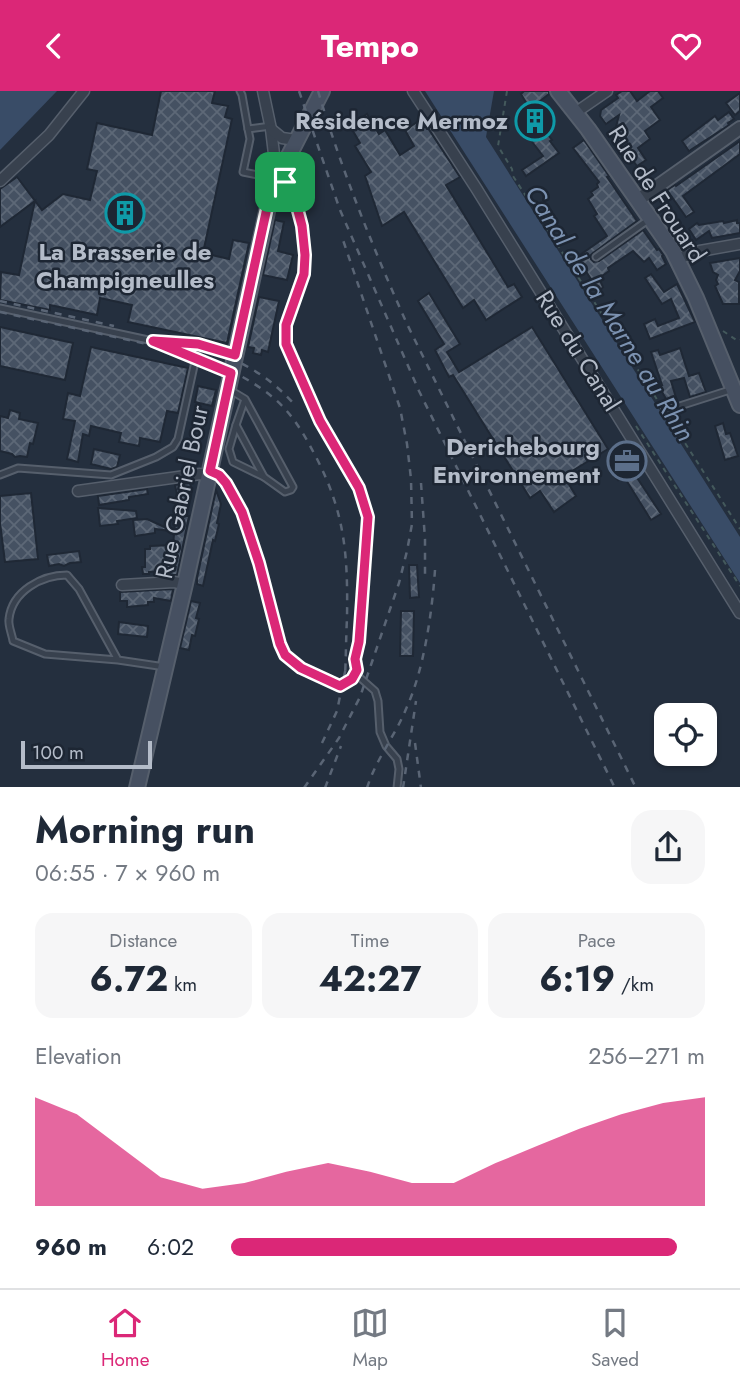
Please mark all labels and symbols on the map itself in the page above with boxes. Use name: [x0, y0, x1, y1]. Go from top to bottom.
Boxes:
building icon: Résidence Mermoz: [514, 100, 556, 142]
place label: Résidence Mermoz: [295, 103, 508, 138]
street label: Rue de Frouard: [600, 118, 715, 269]
pin: [255, 152, 315, 212]
water label: Canal de la Marne au Rhin: [515, 177, 705, 449]
building icon: La Brasserie de Champigneulles: [104, 192, 146, 234]
place label: La Brasserie de Champigneulles: [36, 234, 214, 297]
street label: Rue du Canal: [527, 283, 629, 418]
street label: Rue Gabriel Bour: [146, 401, 217, 582]
place label: Derichebourg Environnement: [433, 429, 600, 492]
office icon: Derichebourg Environnement: [606, 440, 648, 482]
scale bar: [21, 739, 152, 770]

